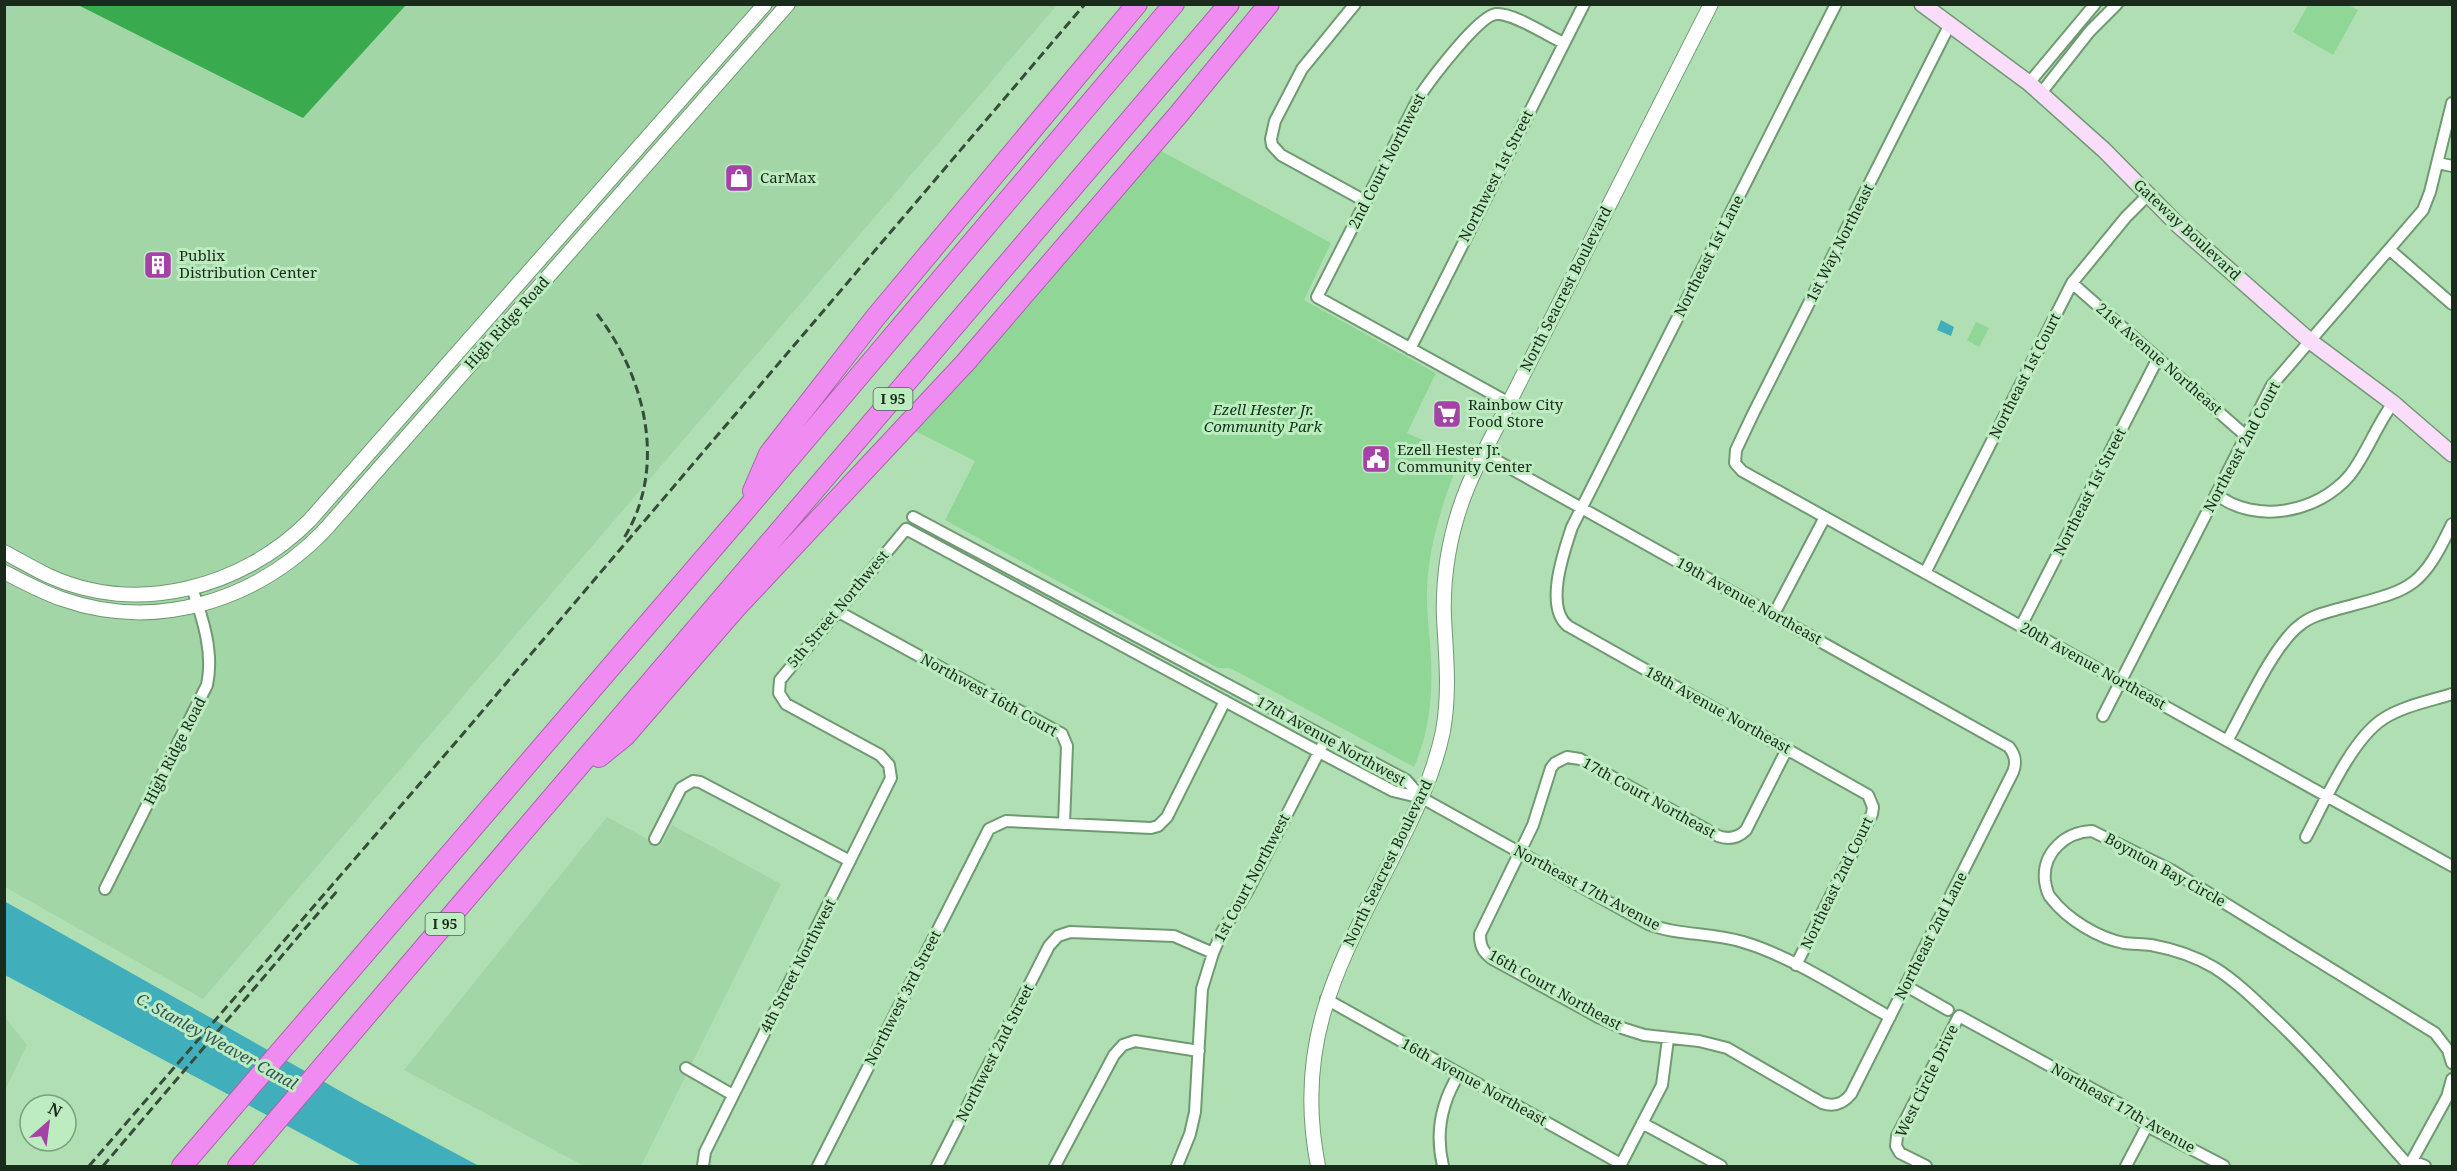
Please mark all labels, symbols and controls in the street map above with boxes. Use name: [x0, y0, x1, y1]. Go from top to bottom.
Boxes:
street label: 2nd Court Northwest: [1343, 89, 1429, 232]
street label: Northwest 1st Street: [1453, 106, 1537, 245]
shop icon: CarMax: [723, 162, 755, 194]
place label: CarMax: [760, 167, 816, 187]
street label: Gateway Boulevard: [2130, 174, 2246, 284]
street label: 1st Way Northeast: [1801, 180, 1878, 305]
street label: Northeast 1st Lane: [1669, 191, 1747, 320]
street label: North Seacrest Boulevard: [1515, 202, 1616, 375]
place label: Publix Distribution Center: [179, 245, 317, 282]
building icon: Publix Distribution Center: [142, 249, 174, 281]
street label: High Ridge Road: [459, 272, 553, 373]
street label: 21st Avenue Northeast: [2092, 298, 2227, 419]
street label: Northeast 1st Court: [1984, 309, 2064, 442]
street label: Northeast 2nd Court: [2198, 378, 2284, 515]
road number: I 95: [874, 388, 912, 410]
place label: Rainbow City Food Store: [1468, 394, 1564, 431]
supermarket icon: Rainbow City Food Store: [1431, 398, 1463, 430]
park label: Ezell Hester Jr. Community Park: [1204, 399, 1323, 436]
street label: Northeast 1st Street: [2048, 424, 2130, 559]
place label: Ezell Hester Jr. Community Center: [1397, 439, 1532, 476]
public building icon: Ezell Hester Jr. Community Center: [1360, 443, 1392, 475]
street label: 5th Street Northwest: [782, 545, 892, 671]
street label: 19th Avenue Northeast: [1673, 552, 1826, 649]
street label: 20th Avenue Northeast: [2017, 617, 2170, 714]
street label: Northwest 16th Court: [917, 648, 1062, 740]
street label: 18th Avenue Northeast: [1642, 661, 1795, 758]
street label: 17th Avenue Northwest: [1253, 691, 1410, 790]
street label: High Ridge Road: [138, 693, 210, 808]
street label: 17th Court Northeast: [1579, 752, 1720, 842]
street label: North Seacrest Boulevard: [1338, 776, 1436, 949]
street label: 1st Court Northwest: [1209, 810, 1293, 945]
street label: Northeast 2nd Court: [1795, 813, 1877, 952]
street label: Boynton Bay Circle: [2101, 828, 2229, 911]
street label: Northeast 17th Avenue: [1511, 840, 1664, 934]
street label: Northeast 2nd Lane: [1889, 868, 1971, 1003]
street label: 4th Street Northwest: [755, 895, 840, 1036]
road number: I 95: [426, 913, 464, 935]
street label: Northwest 3rd Street: [859, 927, 945, 1069]
street label: 16th Court Northeast: [1485, 944, 1626, 1034]
street label: Northwest 2nd Street: [951, 980, 1037, 1125]
water label: C. Stanley Weaver Canal: [132, 987, 302, 1095]
street label: West Circle Drive: [1890, 1021, 1962, 1140]
street label: 16th Avenue Northeast: [1398, 1033, 1551, 1130]
street label: Northeast 17th Avenue: [2048, 1058, 2199, 1157]
north arrow: [18, 1093, 78, 1153]
text: N: [44, 1097, 66, 1123]

